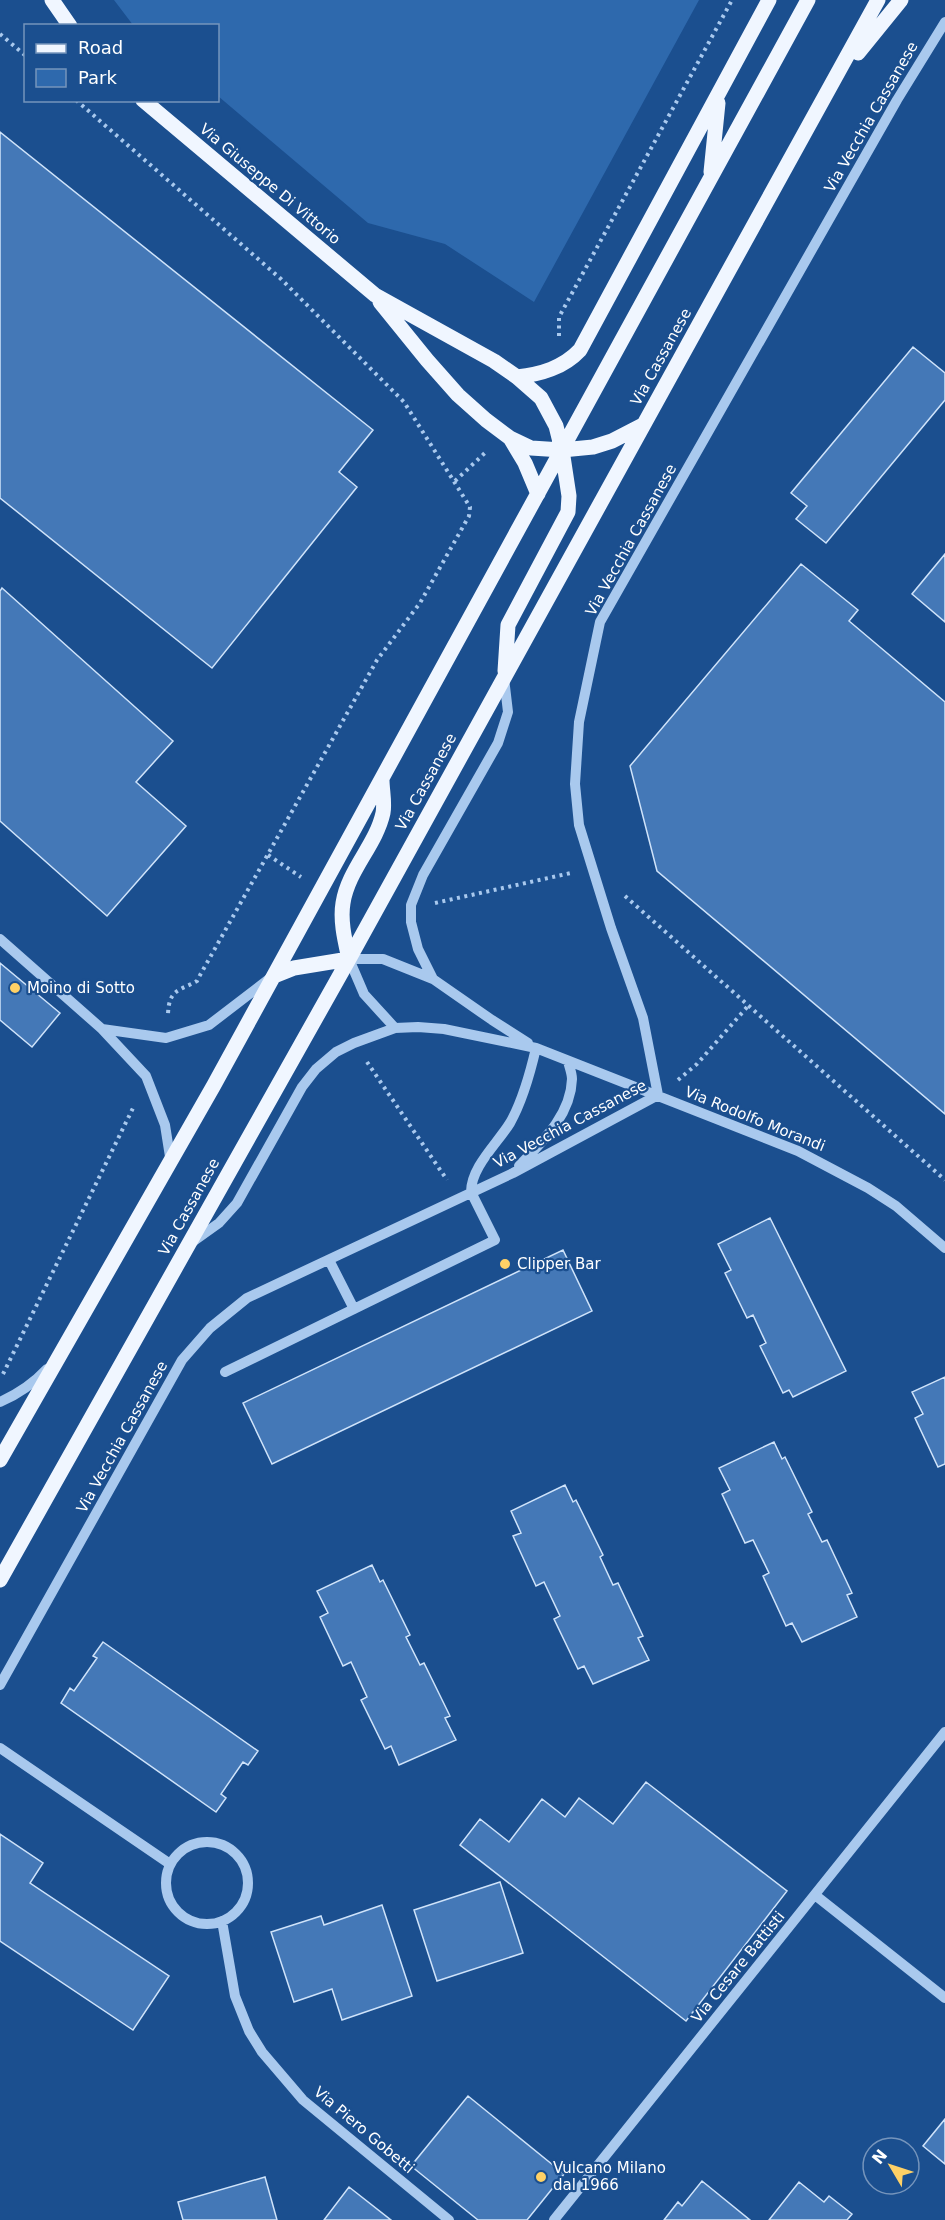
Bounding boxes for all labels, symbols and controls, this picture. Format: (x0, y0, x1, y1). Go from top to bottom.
legend (24, 24, 219, 102)
text: Road (78, 37, 123, 58)
street label: Via Vecchia Cassanese (821, 39, 921, 195)
text: Park (78, 67, 117, 88)
street label: Via Giuseppe Di Vittorio (196, 120, 344, 248)
street label: Via Cassanese (627, 305, 695, 409)
street label: Via Vecchia Cassanese (582, 461, 680, 619)
street label: Via Cassanese (392, 730, 460, 834)
place label: Moino di Sotto (27, 979, 135, 997)
marker: Moino di Sotto (8, 981, 22, 995)
street label: Via Vecchia Cassanese (490, 1076, 650, 1172)
street label: Via Rodolfo Morandi (682, 1083, 828, 1155)
street label: Via Cassanese (155, 1155, 223, 1259)
place label: Clipper Bar (517, 1255, 601, 1273)
marker: Clipper Bar (498, 1257, 512, 1271)
street label: Via Vecchia Cassanese (73, 1358, 171, 1516)
street label: Via Cesare Battisti (688, 1908, 788, 2026)
street label: Via Piero Gobetti (310, 2083, 418, 2177)
north arrow (861, 2136, 921, 2196)
text: N (868, 2146, 891, 2168)
place label: Vulcano Milano dal 1966 (553, 2159, 666, 2194)
marker: Vulcano Milano dal 1966 (534, 2170, 548, 2184)

